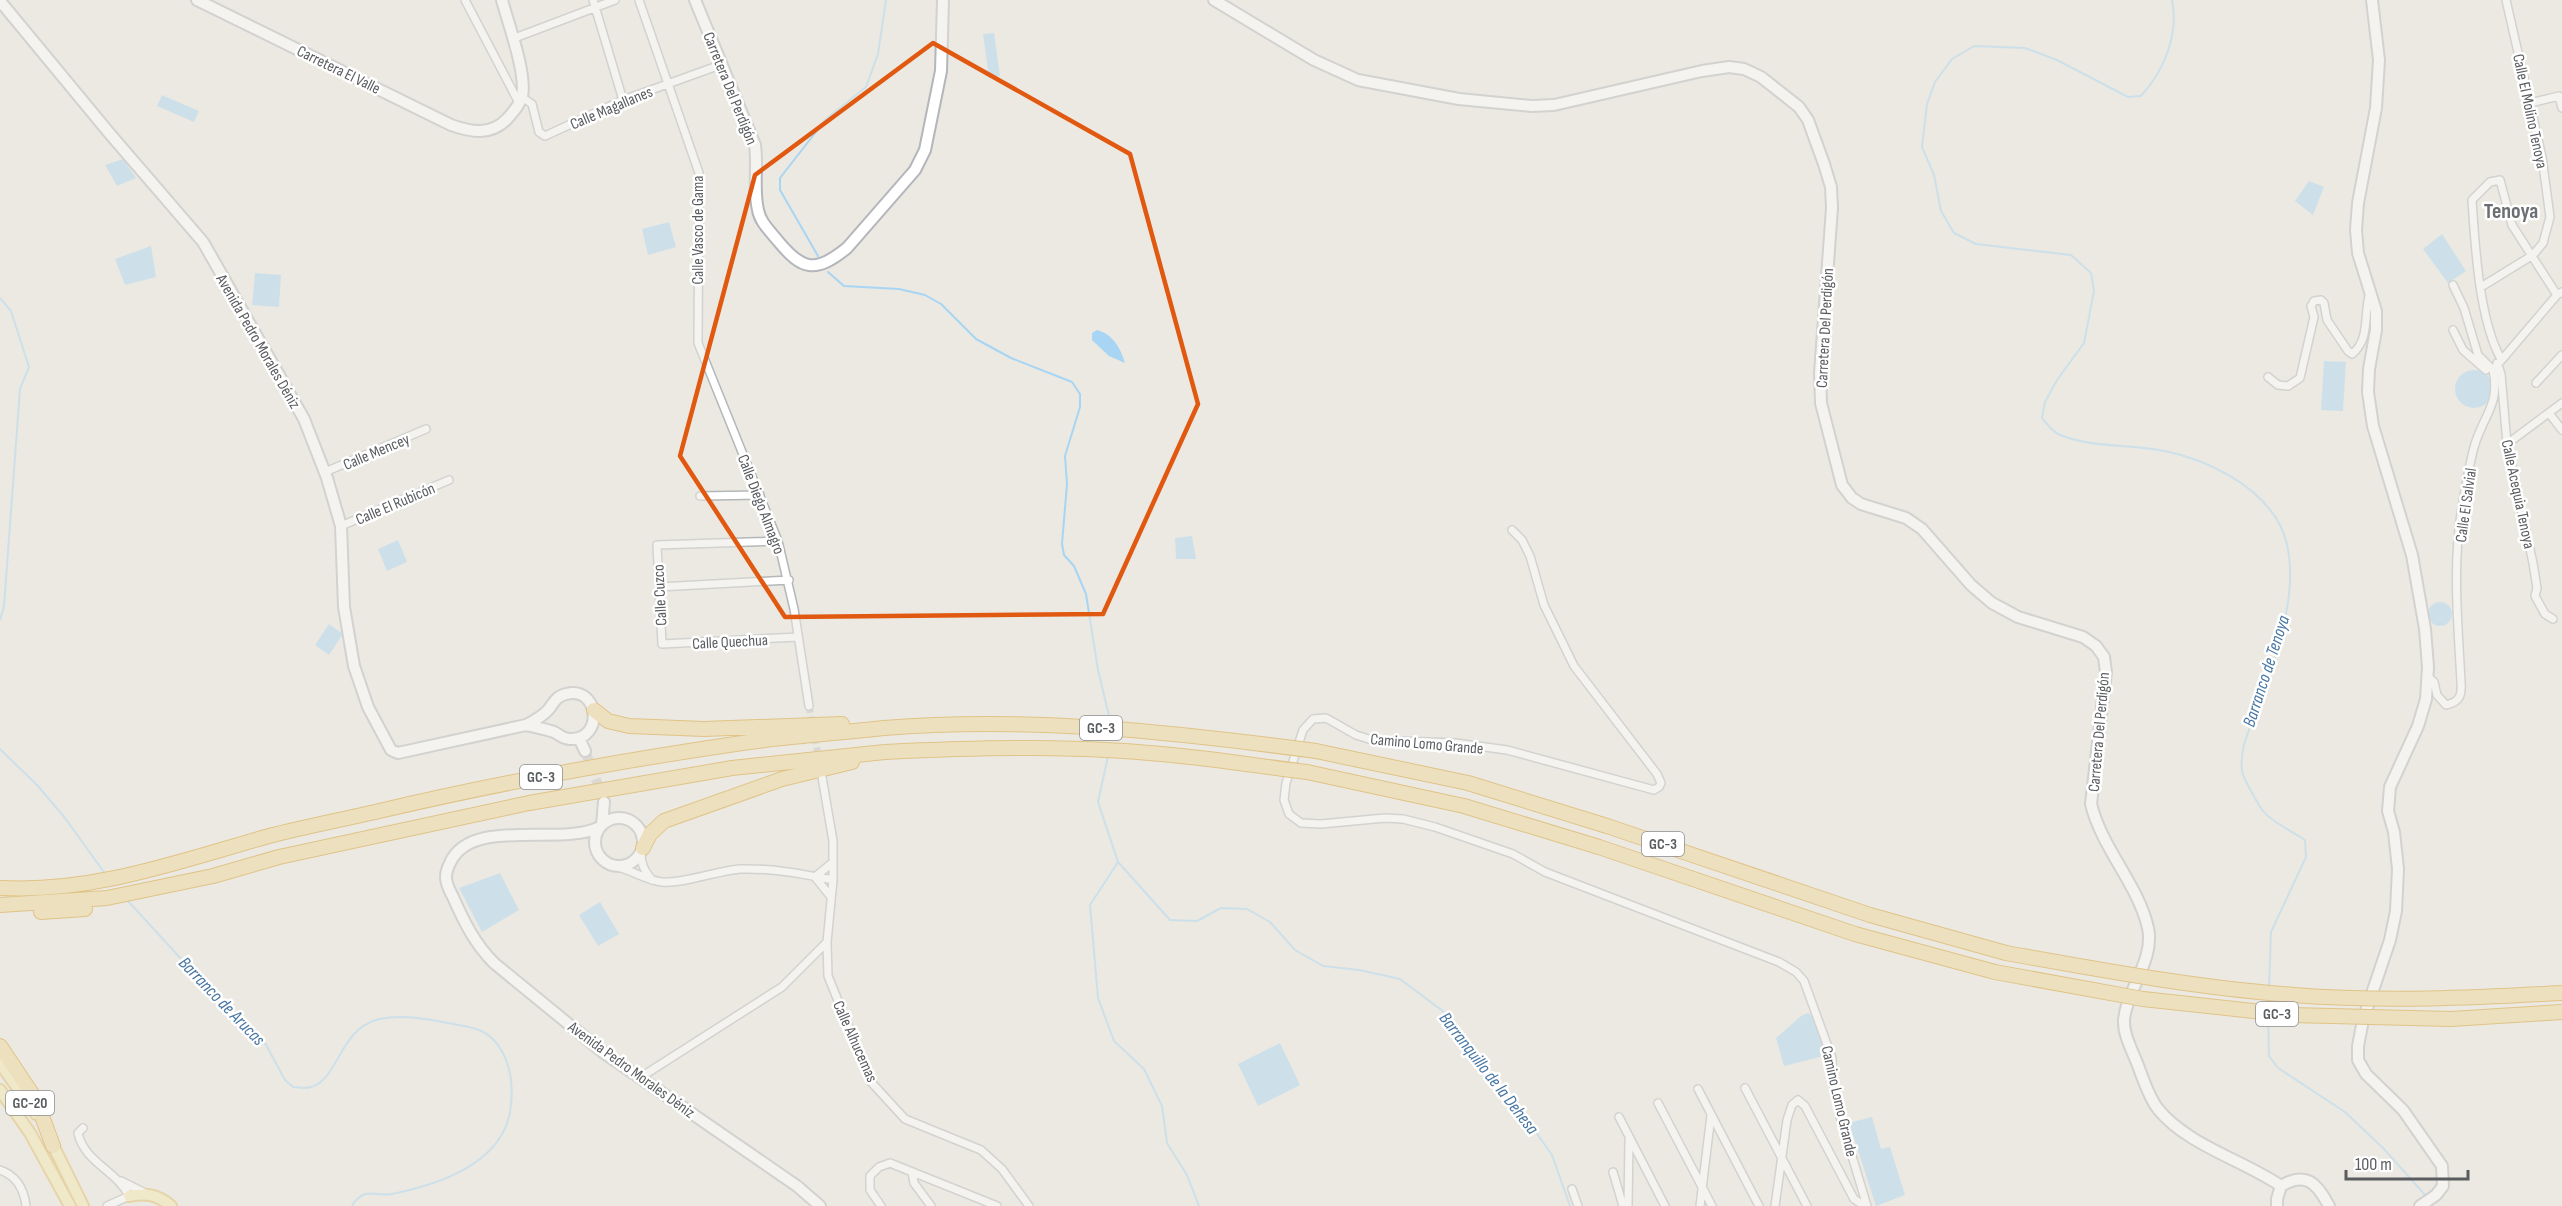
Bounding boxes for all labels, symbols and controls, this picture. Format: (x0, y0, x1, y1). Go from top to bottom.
street label: Carretera Del Perdigón (698, 29, 761, 148)
street label: Carretera El Valle (293, 42, 383, 99)
street label: Calle El Molino Tenoya (2508, 52, 2551, 170)
street label: Calle Magallanes (568, 82, 656, 134)
street label: Calle Vasco de Gama (689, 176, 708, 284)
district label: Tenoya (2484, 198, 2538, 225)
street label: Carretera Del Perdigón (1813, 268, 1838, 388)
street label: Avenida Pedro Morales Déniz (211, 270, 304, 413)
street label: Calle Mencey (341, 430, 413, 475)
street label: Calle Acequia Tenoya (2497, 438, 2538, 550)
street label: Calle Diego Almagro (733, 452, 788, 557)
street label: Calle El Salvial (2452, 467, 2481, 544)
street label: Calle El Rubicón (353, 479, 438, 530)
street label: Calle Cuzco (649, 564, 672, 626)
water label: Barranco de Tenoya (2239, 612, 2295, 729)
street label: Calle Quechua (692, 631, 768, 654)
street label: Carretera Del Perdigón (2085, 672, 2114, 793)
road number: GC-3 (1080, 716, 1122, 740)
street label: Camino Lomo Grande (1370, 730, 1484, 759)
road number: GC-3 (520, 765, 562, 789)
road number: GC-3 (1642, 832, 1684, 856)
water label: Barranco de Arucas (174, 953, 270, 1051)
street label: Calle Alhucemas (828, 998, 881, 1085)
road number: GC-3 (2256, 1002, 2298, 1026)
water label: Barranquillo de la Dehesa (1434, 1008, 1543, 1139)
street label: Avenida Pedro Morales Déniz (563, 1017, 698, 1123)
street label: Camino Lomo Grande (1817, 1044, 1861, 1159)
road number: GC-20 (6, 1091, 54, 1115)
scale bar (2346, 1143, 2468, 1181)
text: 100 m (2355, 1154, 2392, 1175)

